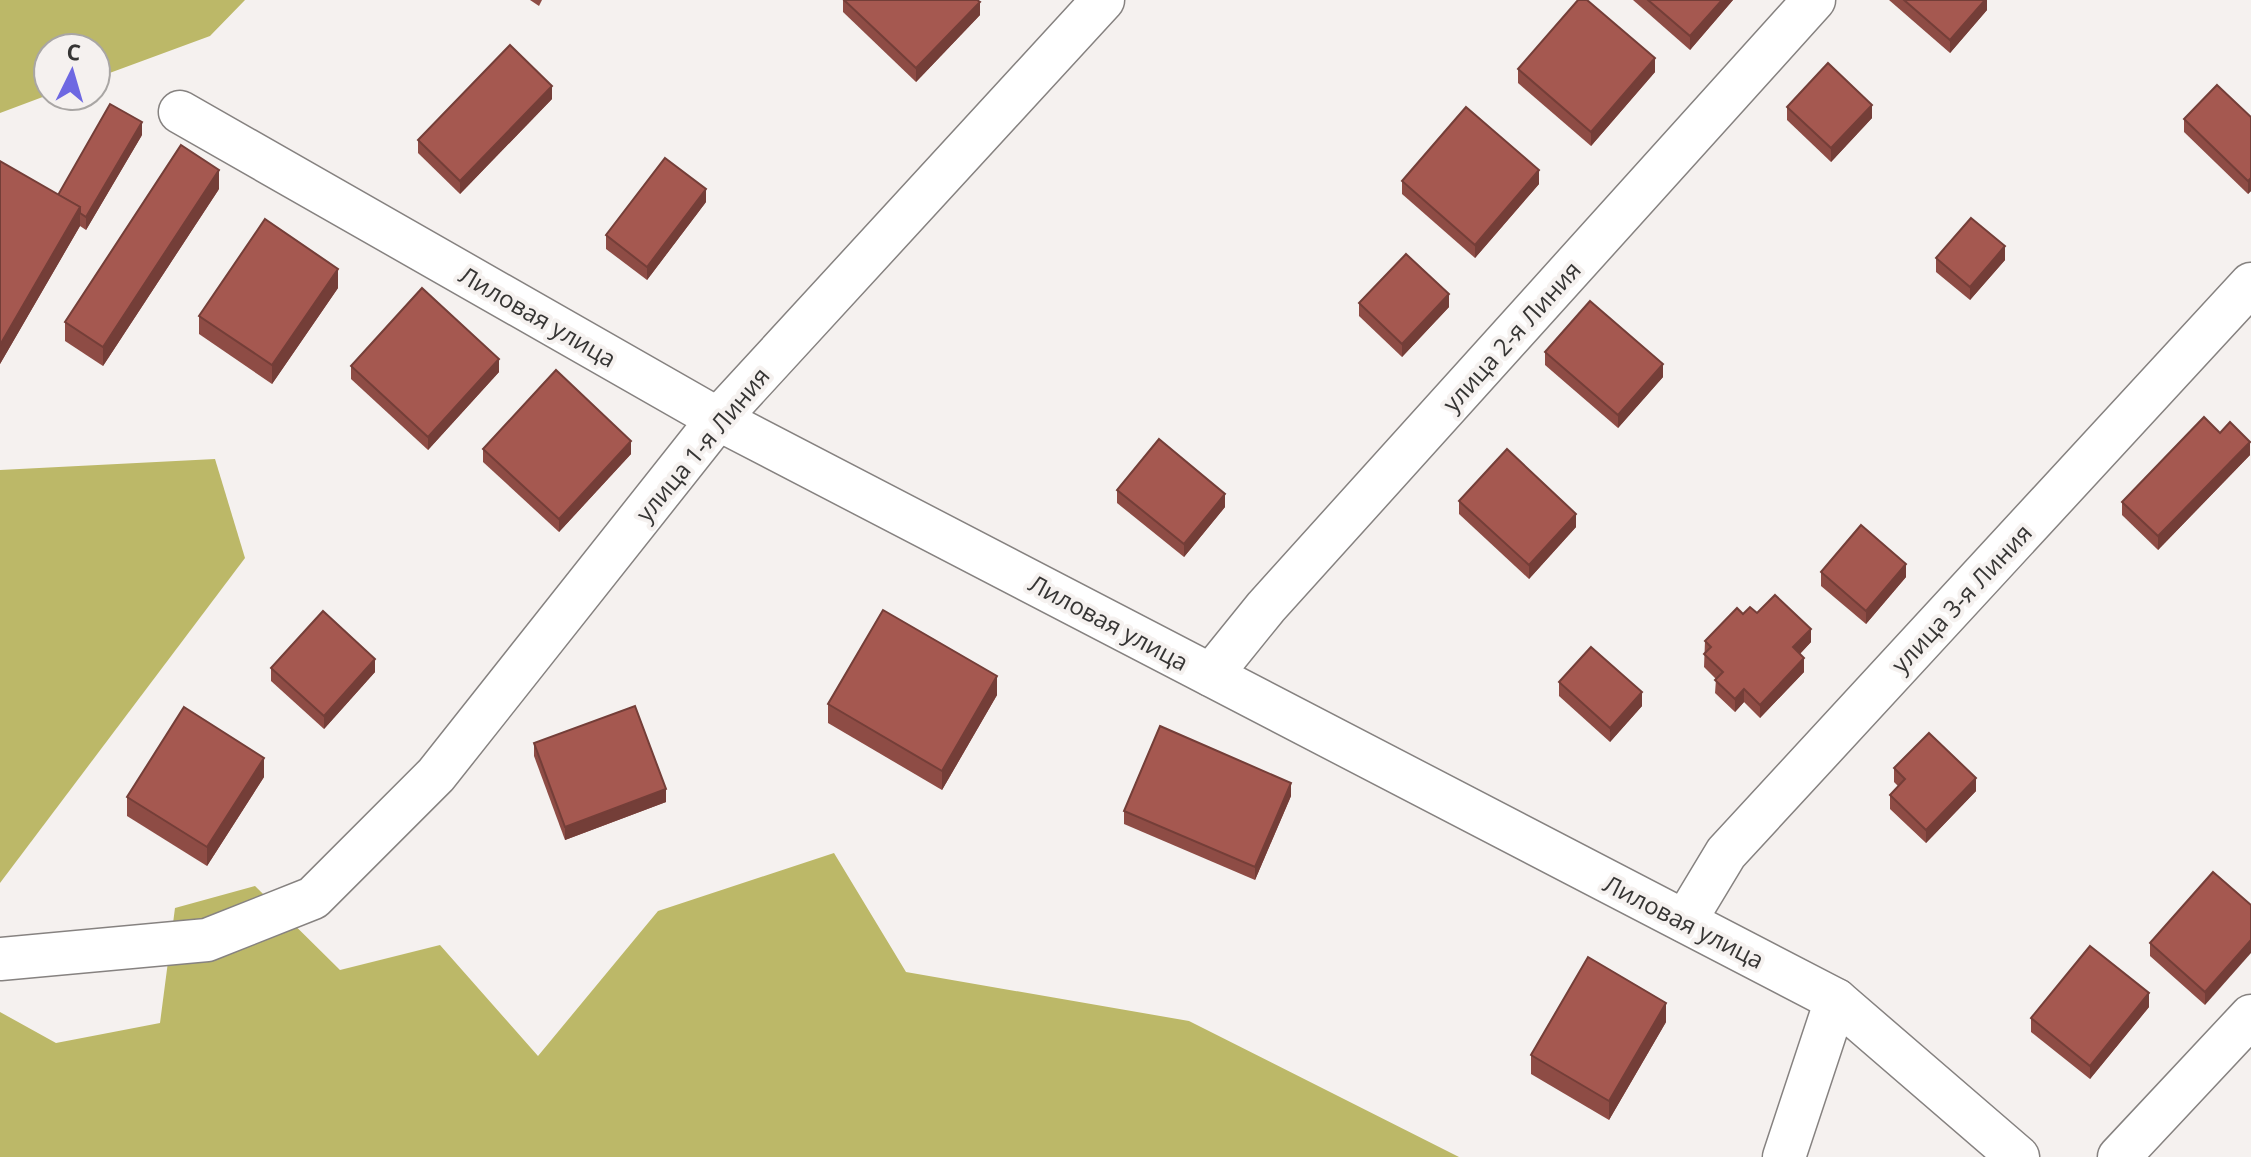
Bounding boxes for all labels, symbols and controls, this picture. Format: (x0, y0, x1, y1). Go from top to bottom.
north arrow (32, 32, 112, 112)
text: С (66, 36, 82, 67)
street label: улица 2-я Линия (1434, 253, 1588, 419)
street label: Лиловая улица (453, 258, 623, 374)
street label: улица 1-я Линия (628, 360, 776, 528)
street label: улица 3-я Линия (1883, 516, 2039, 680)
street label: Лиловая улица (1023, 566, 1195, 678)
street label: Лиловая улица (1598, 866, 1770, 976)

